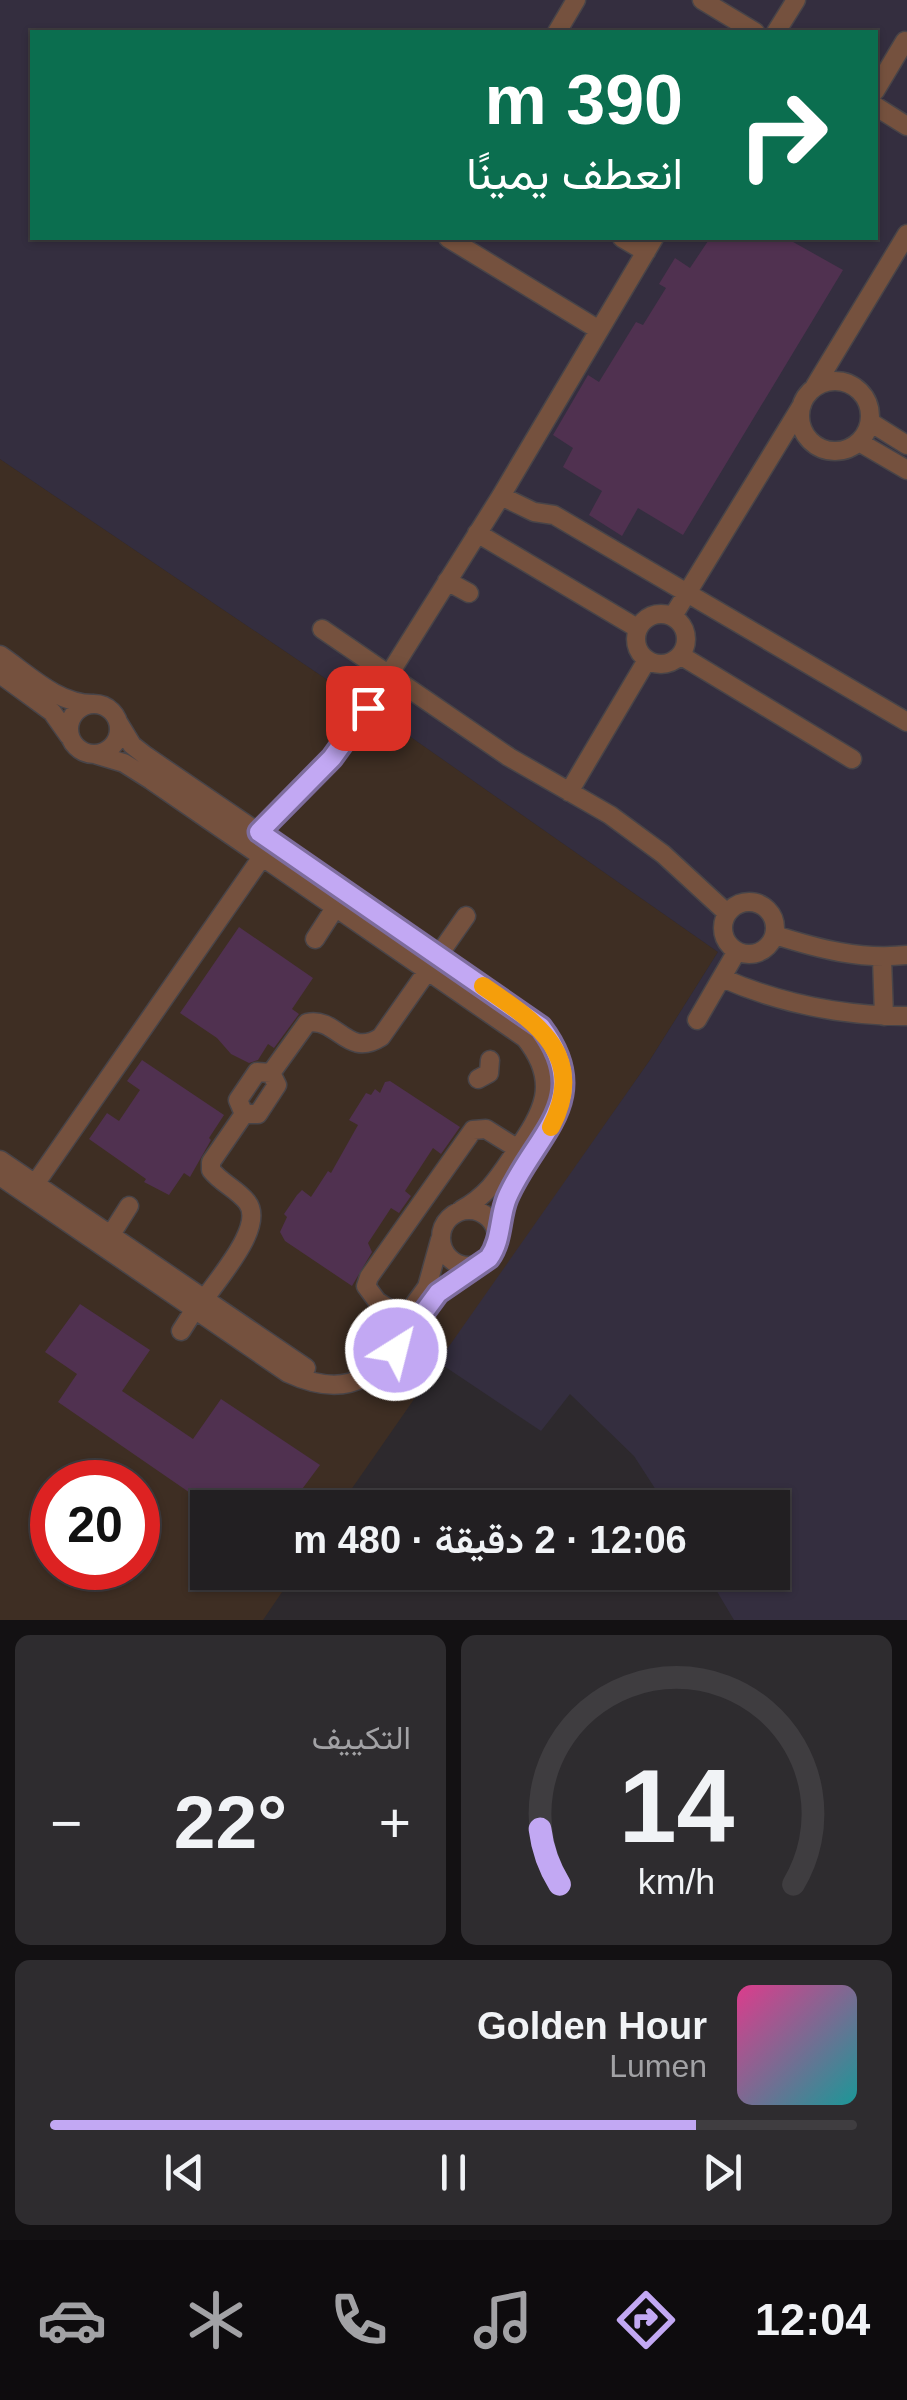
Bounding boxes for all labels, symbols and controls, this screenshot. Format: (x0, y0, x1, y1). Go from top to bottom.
text: 390 m (485, 61, 683, 139)
icon: right (718, 70, 848, 200)
text: انعطف يمينًا (466, 148, 683, 199)
pin (326, 666, 411, 751)
icon: arrive (341, 681, 396, 736)
position arrow (344, 1298, 448, 1402)
speed limit sign: 20 (30, 1460, 160, 1590)
text: 12:06 · 2 دقيقة · 480 m (293, 1519, 687, 1561)
text: التكييف (312, 1720, 411, 1756)
text: 14 (619, 1748, 734, 1864)
text: 22° (174, 1780, 287, 1864)
text: − (50, 1792, 82, 1854)
text: + (379, 1792, 411, 1854)
text: km/h (638, 1862, 715, 1902)
text: Golden Hour (477, 2005, 707, 2047)
text: Lumen (609, 2048, 707, 2084)
icon: previous (157, 2145, 212, 2200)
icon: pause (426, 2145, 481, 2200)
icon: next (695, 2145, 750, 2200)
icon: car (37, 2285, 107, 2355)
icon: climate (181, 2285, 251, 2355)
icon: phone (324, 2285, 394, 2355)
icon: music (468, 2285, 538, 2355)
icon: directions (611, 2285, 681, 2355)
text: 12:04 (755, 2294, 870, 2345)

